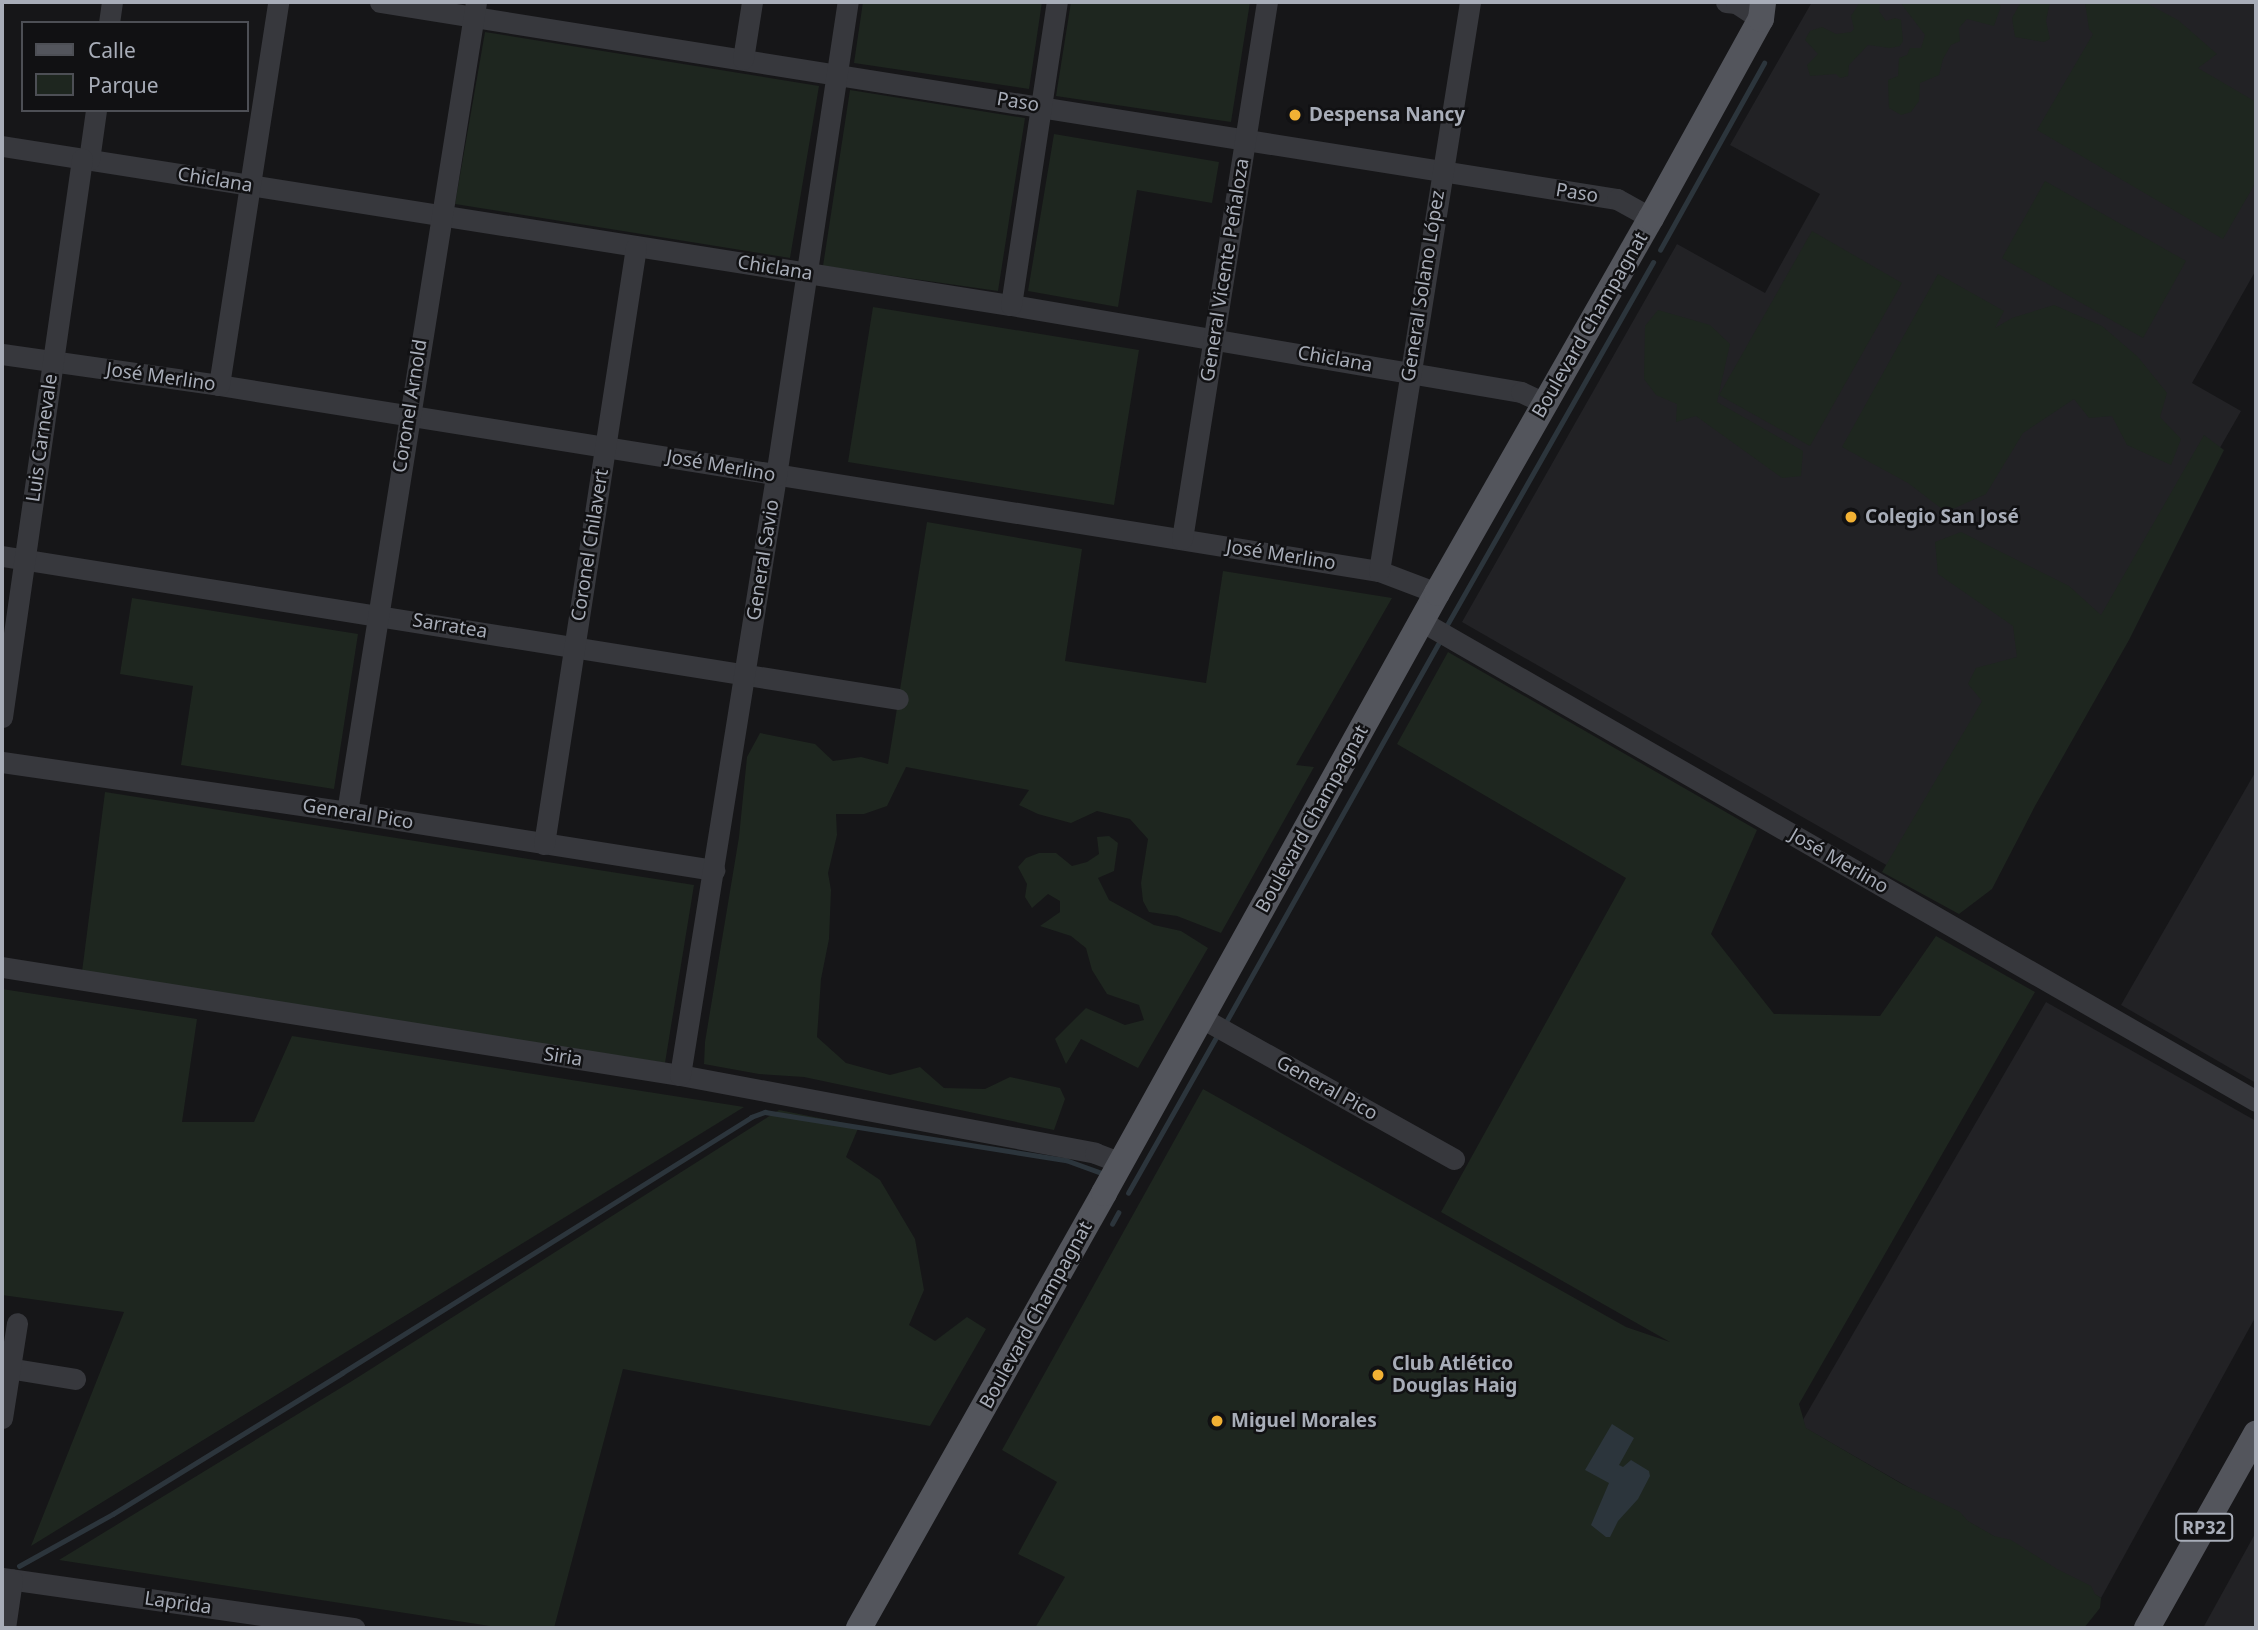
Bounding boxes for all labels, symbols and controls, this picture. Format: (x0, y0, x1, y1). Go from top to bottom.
legend (21, 21, 248, 112)
text: Calle (88, 36, 136, 64)
text: Parque (88, 71, 158, 99)
street label: Paso (995, 87, 1041, 117)
place label: Despensa Nancy (1309, 104, 1465, 126)
marker: Despensa Nancy (1287, 107, 1303, 123)
street label: General Vicente Peñaloza (1196, 157, 1254, 383)
street label: Chiclana (176, 163, 254, 197)
street label: Paso (1554, 178, 1600, 208)
street label: General Solano López (1397, 189, 1449, 383)
street label: Boulevard Champagnat (1527, 228, 1653, 422)
street label: Chiclana (736, 251, 814, 285)
street label: Coronel Arnold (388, 338, 432, 474)
street label: Chiclana (1296, 341, 1374, 377)
street label: José Merlino (105, 358, 217, 396)
street label: Luis Carnevale (22, 372, 62, 504)
street label: José Merlino (665, 445, 777, 487)
street label: Coronel Chilavert (567, 467, 613, 623)
street label: General Savio (742, 498, 784, 622)
place label: Colegio San José (1865, 506, 2019, 528)
marker: Colegio San José (1843, 509, 1859, 525)
street label: José Merlino (1225, 535, 1337, 575)
street label: Sarratea (411, 609, 489, 643)
street label: Boulevard Champagnat (1251, 721, 1373, 917)
street label: General Pico (301, 794, 415, 834)
street label: José Merlino (1786, 824, 1892, 898)
street label: Siria (542, 1043, 584, 1071)
street label: General Pico (1273, 1051, 1381, 1125)
street label: Boulevard Champagnat (975, 1217, 1097, 1413)
place label: Club Atlético Douglas Haig (1392, 1353, 1517, 1397)
marker: Club Atlético Douglas Haig (1370, 1367, 1386, 1383)
place label: Miguel Morales (1231, 1410, 1377, 1432)
marker: Miguel Morales (1209, 1413, 1225, 1429)
road number: RP32 (2174, 1512, 2234, 1542)
street label: Laprida (143, 1587, 213, 1619)

